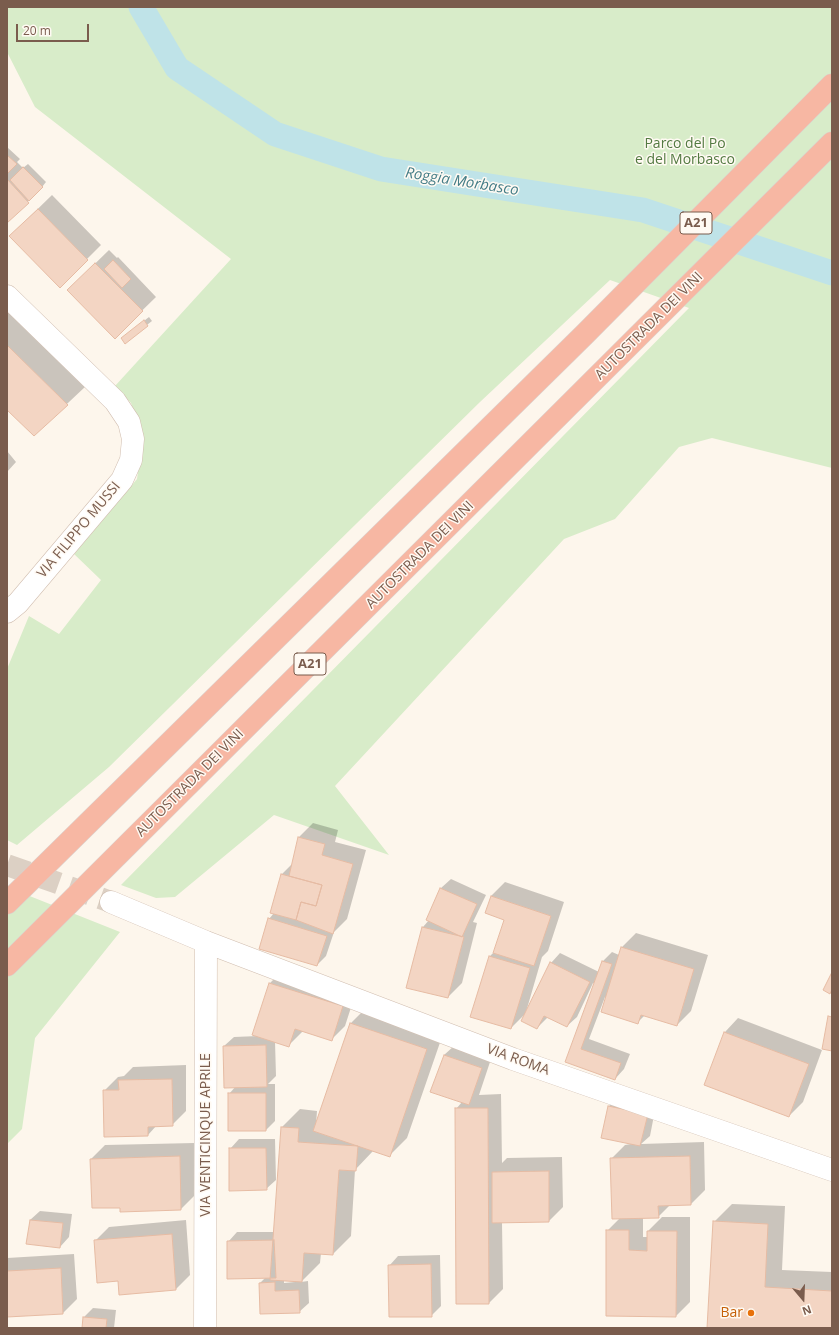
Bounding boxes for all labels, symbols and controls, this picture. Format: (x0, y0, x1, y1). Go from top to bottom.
scale bar (18, 16, 91, 42)
text: 20 m (23, 22, 51, 39)
park label: Parco del Po e del Morbasco (635, 136, 735, 168)
water label: Roggia Morbasco (404, 164, 520, 200)
road number: A21 (680, 212, 712, 234)
street label: AUTOSTRADA DEI VINI (592, 269, 706, 383)
street label: VIA FILIPPO MUSSI (34, 478, 124, 582)
street label: AUTOSTRADA DEI VINI (363, 498, 477, 612)
road number: A21 (294, 653, 326, 675)
street label: AUTOSTRADA DEI VINI (133, 726, 247, 840)
street label: VIA ROMA (484, 1041, 552, 1079)
street label: VIA VENTICINQUE APRILE (198, 1053, 214, 1217)
north arrow (783, 1279, 823, 1319)
text: N (800, 1302, 814, 1319)
place label: Bar (720, 1305, 743, 1321)
marker: Bar (746, 1308, 756, 1318)

